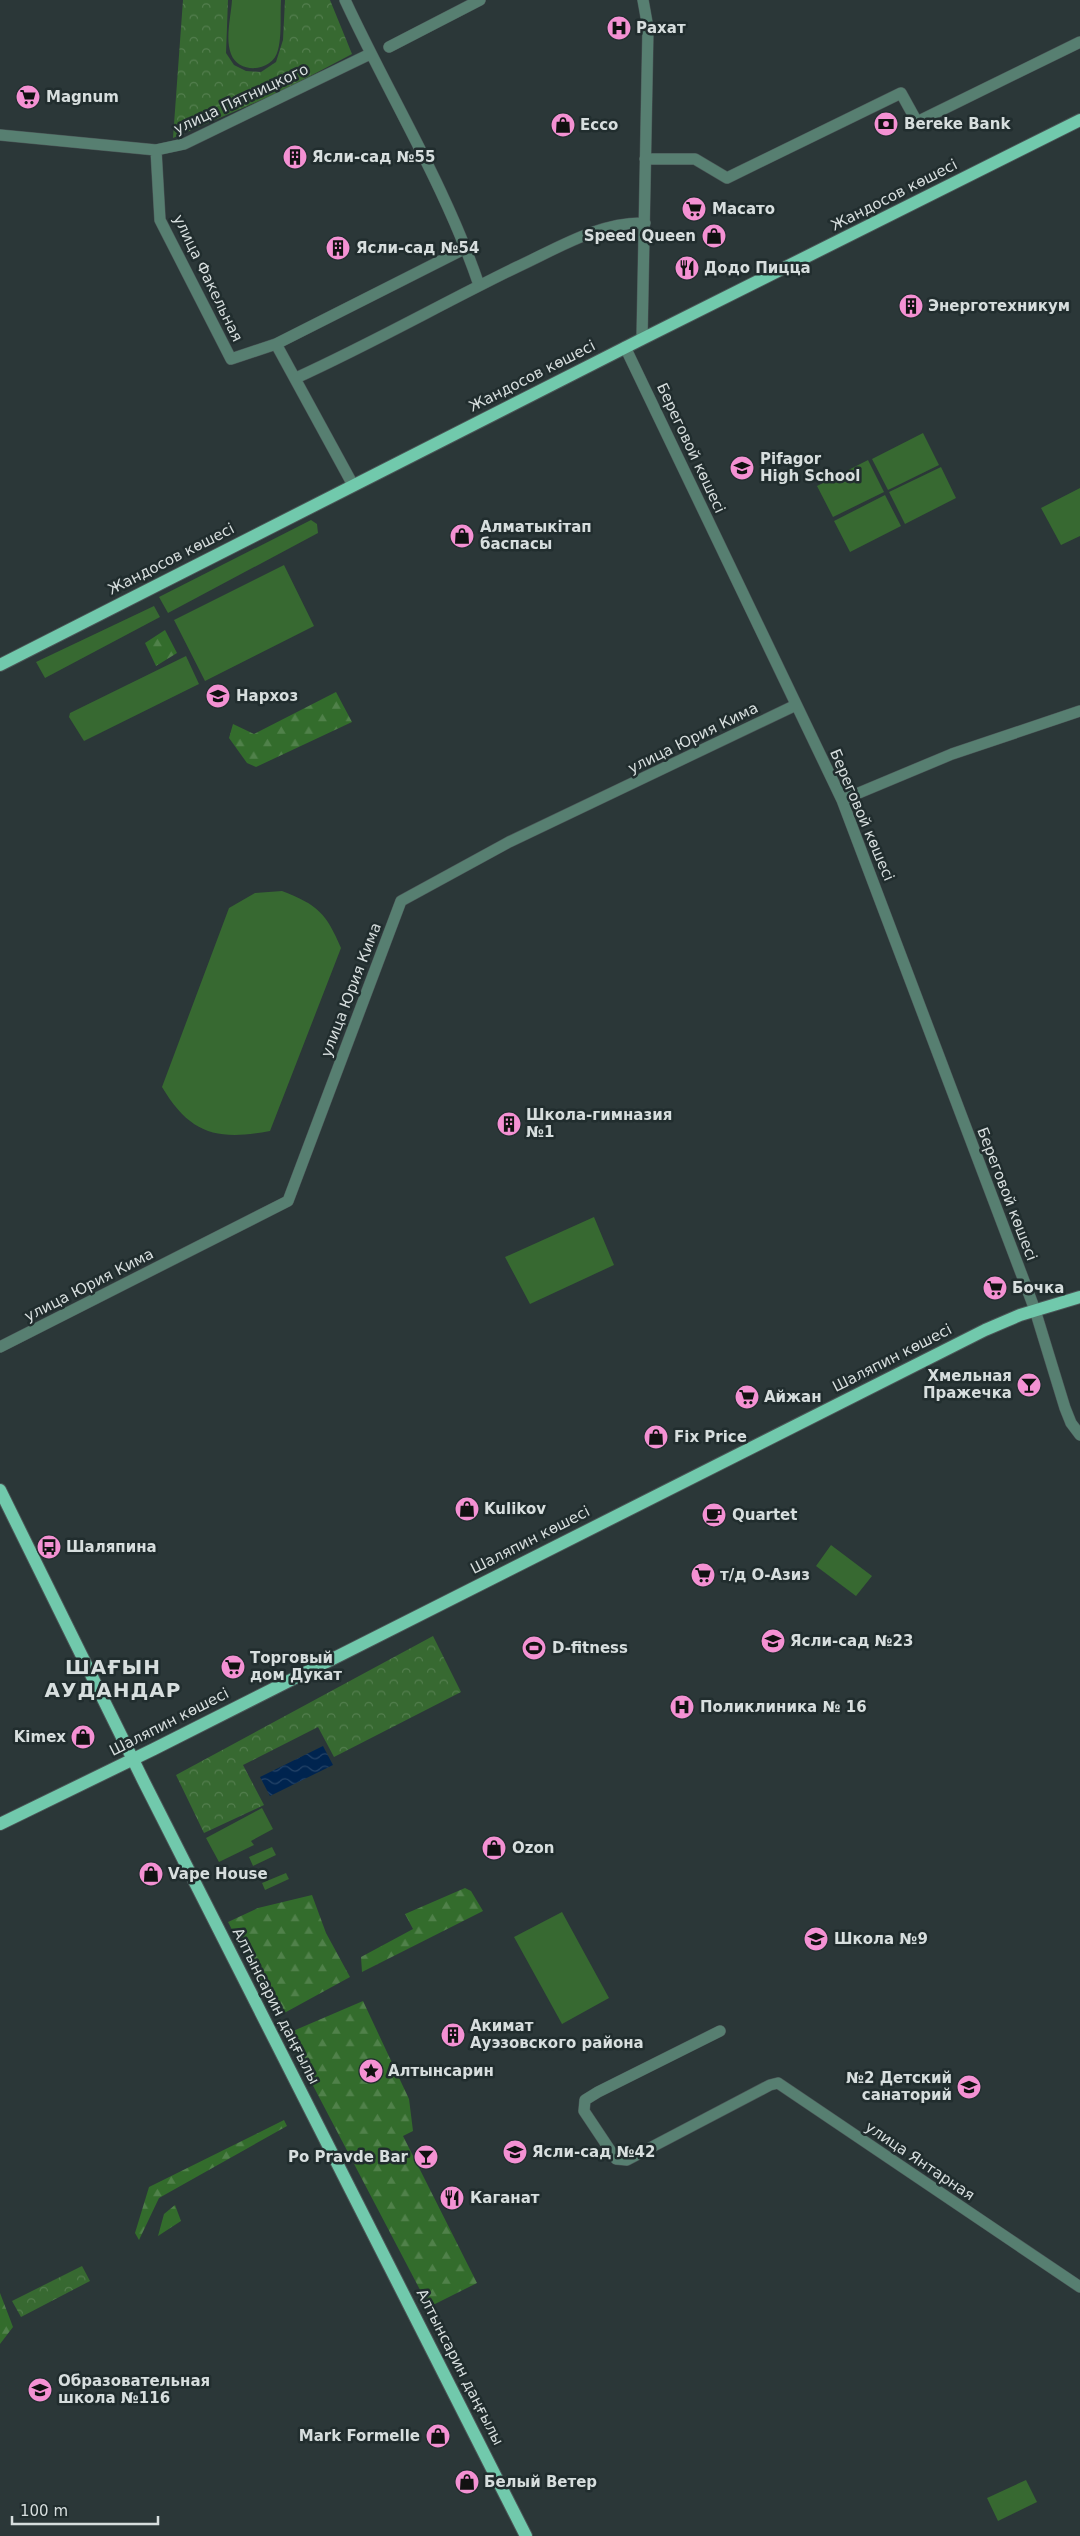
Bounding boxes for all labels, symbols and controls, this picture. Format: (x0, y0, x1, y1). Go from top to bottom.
hospital icon: Рахат (606, 15, 632, 41)
place label: Рахат (636, 19, 686, 37)
street label: улица Пятницкого (171, 60, 311, 138)
supermarket icon: Magnum (15, 84, 41, 110)
place label: Magnum (46, 88, 119, 106)
bank icon: Bereke Bank (873, 111, 899, 137)
shop icon: Ecco (550, 112, 576, 138)
place label: Bereke Bank (904, 115, 1011, 133)
place label: Ecco (580, 116, 618, 134)
building icon: Ясли-сад №55 (282, 144, 308, 170)
place label: Ясли-сад №55 (312, 148, 435, 166)
street label: Жандосов көшесі (828, 155, 960, 235)
supermarket icon: Масато (681, 196, 707, 222)
place label: Масато (712, 200, 775, 218)
street label: улица Факельная (169, 211, 247, 345)
shop icon: Speed Queen (701, 223, 727, 249)
place label: Speed Queen (584, 227, 696, 245)
building icon: Ясли-сад №54 (325, 235, 351, 261)
place label: Ясли-сад №54 (356, 239, 479, 257)
restaurant icon: Додо Пицца (674, 255, 700, 281)
place label: Додо Пицца (704, 259, 811, 277)
building icon: Энерготехникум (898, 293, 924, 319)
place label: Энерготехникум (928, 297, 1070, 315)
street label: Жандосов көшесі (466, 336, 598, 416)
street label: Береговой көшесі (653, 380, 729, 516)
place label: Pifagor High School (760, 450, 860, 485)
school or university icon: Pifagor High School (729, 455, 755, 481)
place label: Алматыкітап баспасы (480, 518, 592, 553)
street label: Жандосов көшесі (105, 519, 237, 599)
shop icon: Алматыкітап баспасы (449, 523, 475, 549)
school or university icon: Нархоз (205, 683, 231, 709)
place label: Нархоз (236, 687, 298, 705)
street label: улица Юрия Кима (625, 699, 761, 777)
street label: Береговой көшесі (826, 746, 898, 884)
street label: улица Юрия Кима (317, 920, 385, 1060)
place label: Школа-гимназия №1 (526, 1106, 672, 1141)
building icon: Школа-гимназия №1 (496, 1111, 522, 1137)
street label: Береговой көшесі (973, 1125, 1041, 1263)
street label: улица Юрия Кима (21, 1245, 157, 1325)
supermarket icon: Бочка (982, 1275, 1008, 1301)
place label: Бочка (1012, 1279, 1064, 1297)
street label: Шаляпин көшесі (829, 1320, 955, 1396)
place label: Хмельная Пражечка (923, 1367, 1012, 1402)
bar icon: Хмельная Пражечка (1016, 1372, 1042, 1398)
supermarket icon: Айжан (734, 1384, 760, 1410)
place label: Айжан (764, 1388, 822, 1406)
shop icon: Fix Price (643, 1424, 669, 1450)
place label: Fix Price (674, 1428, 747, 1446)
shop icon: Kulikov (454, 1496, 480, 1522)
place label: Kulikov (484, 1500, 546, 1518)
street label: Шаляпин көшесі (467, 1502, 593, 1578)
cafe icon: Quartet (701, 1502, 727, 1528)
place label: Quartet (732, 1506, 797, 1524)
bus stop icon: Шаляпина (36, 1534, 62, 1560)
place label: Шаляпина (66, 1538, 157, 1556)
supermarket icon: т/д О-Азиз (690, 1562, 716, 1588)
place label: т/д О-Азиз (720, 1566, 810, 1584)
school or university icon: Ясли-сад №23 (760, 1628, 786, 1654)
place label: Ясли-сад №23 (790, 1632, 913, 1650)
sports icon: D-fitness (521, 1635, 547, 1661)
place label: D-fitness (552, 1639, 628, 1657)
place label: Торговый дом Дукат (250, 1649, 342, 1684)
supermarket icon: Торговый дом Дукат (220, 1654, 246, 1680)
district label: ШАҒЫН АУДАНДАР (45, 1655, 181, 1702)
street label: Шаляпин көшесі (106, 1684, 232, 1760)
hospital icon: Поликлиника № 16 (669, 1694, 695, 1720)
place label: Поликлиника № 16 (700, 1698, 867, 1716)
shop icon: Kimex (70, 1724, 96, 1750)
place label: Kimex (14, 1728, 66, 1746)
shop icon: Ozon (481, 1835, 507, 1861)
place label: Ozon (512, 1839, 554, 1857)
shop icon: Vape House (138, 1861, 164, 1887)
place label: Vape House (168, 1865, 268, 1883)
street label: Алтынсарин даңғылы (229, 1925, 323, 2087)
school or university icon: Школа №9 (803, 1926, 829, 1952)
place label: Школа №9 (834, 1930, 928, 1948)
place label: Акимат Ауэзовского района (470, 2017, 644, 2052)
building icon: Акимат Ауэзовского района (440, 2022, 466, 2048)
place icon: Алтынсарин (358, 2058, 384, 2084)
place label: Алтынсарин (388, 2062, 494, 2080)
place label: №2 Детский санаторий (846, 2069, 952, 2104)
school or university icon: №2 Детский санаторий (956, 2074, 982, 2100)
street label: улица Янтарная (862, 2118, 978, 2204)
school or university icon: Ясли-сад №42 (502, 2139, 528, 2165)
place label: Ясли-сад №42 (532, 2143, 655, 2161)
bar icon: Po Pravde Bar (413, 2144, 439, 2170)
place label: Po Pravde Bar (288, 2148, 409, 2166)
restaurant icon: Каганат (439, 2185, 465, 2211)
place label: Каганат (470, 2189, 540, 2207)
street label: Алтынсарин даңғылы (413, 2286, 507, 2448)
place label: Образовательная школа №116 (58, 2372, 210, 2407)
school or university icon: Образовательная школа №116 (27, 2377, 53, 2403)
shop icon: Mark Formelle (425, 2423, 451, 2449)
place label: Mark Formelle (299, 2427, 420, 2445)
shop icon: Белый Ветер (454, 2469, 480, 2495)
place label: Белый Ветер (484, 2473, 597, 2491)
scale bar (12, 2494, 159, 2526)
text: 100 m (20, 2502, 68, 2520)

